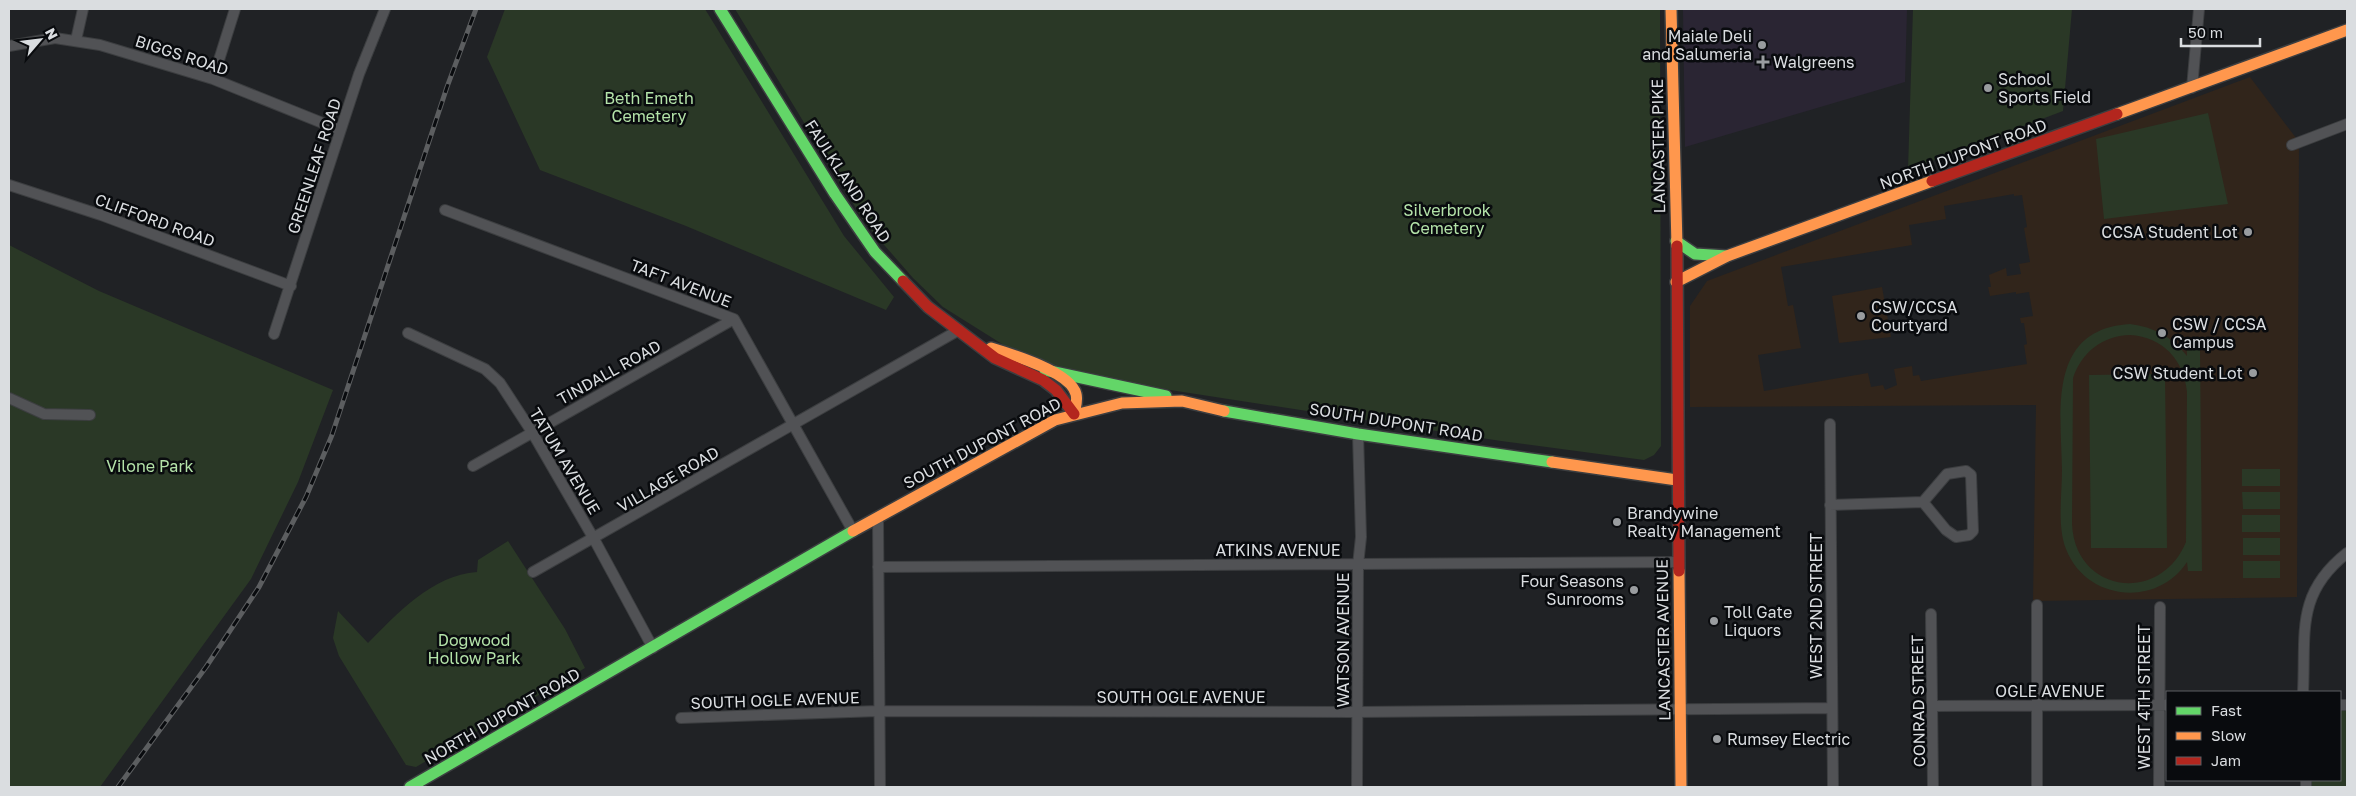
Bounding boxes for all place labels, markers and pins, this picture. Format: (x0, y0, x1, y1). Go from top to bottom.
place label: Maiale Deli and Salumeria (1642, 26, 1752, 64)
marker: Maiale Deli and Salumeria (1756, 39, 1768, 51)
place label: Walgreens (1773, 52, 1855, 72)
marker: Walgreens (1757, 56, 1769, 68)
place label: School Sports Field (1998, 69, 2091, 107)
marker: School Sports Field (1982, 82, 1994, 94)
place label: CCSA Student Lot (2101, 222, 2238, 242)
marker: CCSA Student Lot (2242, 226, 2254, 238)
place label: CSW/CCSA Courtyard (1871, 297, 1958, 335)
marker: CSW/CCSA Courtyard (1855, 310, 1867, 322)
place label: CSW / CCSA Campus (2172, 314, 2267, 352)
marker: CSW / CCSA Campus (2156, 327, 2168, 339)
place label: CSW Student Lot (2113, 363, 2243, 383)
marker: CSW Student Lot (2247, 367, 2259, 379)
place label: Brandywine Realty Management (1627, 503, 1781, 541)
marker: Brandywine Realty Management (1611, 516, 1623, 528)
place label: Four Seasons Sunrooms (1520, 571, 1624, 609)
marker: Four Seasons Sunrooms (1628, 584, 1640, 596)
place label: Toll Gate Liquors (1724, 602, 1792, 640)
marker: Toll Gate Liquors (1708, 615, 1720, 627)
place label: Rumsey Electric (1727, 729, 1850, 749)
marker: Rumsey Electric (1711, 733, 1723, 745)

